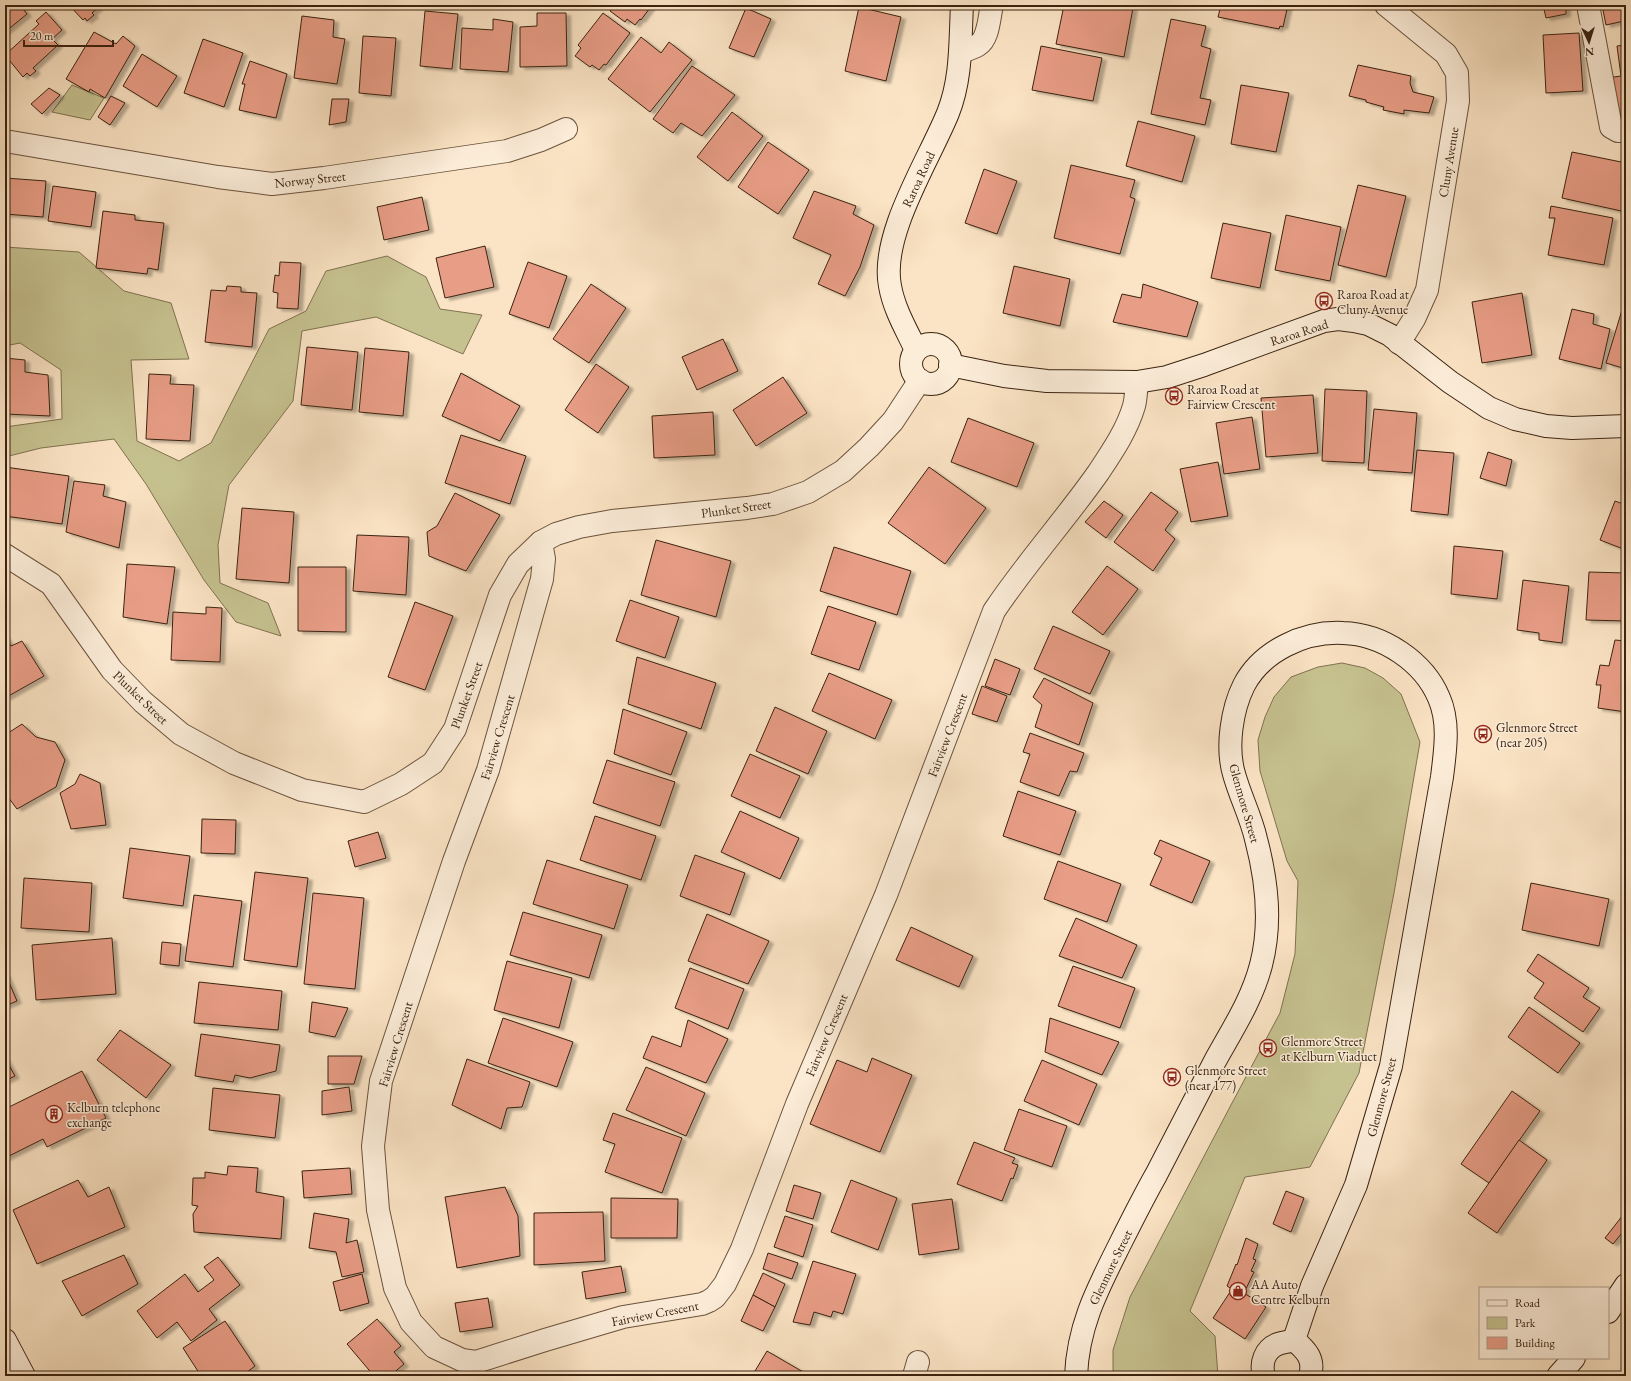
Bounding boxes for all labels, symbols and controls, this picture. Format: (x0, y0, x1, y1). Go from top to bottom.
scale bar (24, 22, 113, 48)
north arrow (1569, 22, 1609, 62)
text: 20 m (30, 28, 54, 44)
text: N (1585, 45, 1595, 59)
street label: Cluny Avenue (1435, 126, 1462, 199)
street label: Raroa Road (898, 148, 939, 210)
street label: Norway Street (274, 167, 347, 192)
place label: Raroa Road at Cluny Avenue (1337, 286, 1409, 318)
bus stop icon: Raroa Road at Cluny Avenue (1314, 291, 1334, 311)
street label: Raroa Road (1268, 315, 1331, 350)
place label: Raroa Road at Fairview Crescent (1187, 381, 1275, 413)
bus stop icon: Raroa Road at Fairview Crescent (1164, 386, 1184, 406)
street label: Plunket Street (700, 495, 772, 522)
street label: Plunket Street (446, 659, 487, 731)
street label: Plunket Street (109, 667, 172, 728)
street label: Fairview Crescent (924, 691, 971, 779)
street label: Fairview Crescent (476, 692, 519, 782)
place label: Glenmore Street (near 205) (1496, 719, 1578, 751)
bus stop icon: Glenmore Street (near 205) (1473, 724, 1493, 744)
street label: Glenmore Street (1225, 762, 1264, 845)
street label: Fairview Crescent (801, 991, 852, 1079)
street label: Fairview Crescent (374, 999, 417, 1089)
place label: Glenmore Street at Kelburn Viaduct (1281, 1033, 1377, 1065)
bus stop icon: Glenmore Street at Kelburn Viaduct (1258, 1038, 1278, 1058)
street label: Glenmore Street (1363, 1055, 1400, 1139)
place label: Glenmore Street (near 177) (1185, 1062, 1267, 1094)
bus stop icon: Glenmore Street (near 177) (1162, 1067, 1182, 1087)
place label: Kelburn telephone exchange (67, 1099, 160, 1131)
building icon: Kelburn telephone exchange (44, 1104, 64, 1124)
street label: Glenmore Street (1085, 1227, 1136, 1308)
place label: AA Auto Centre Kelburn (1250, 1276, 1330, 1308)
shop icon: AA Auto Centre Kelburn (1228, 1281, 1248, 1301)
legend (1479, 1287, 1609, 1359)
text: Road (1515, 1295, 1541, 1311)
street label: Fairview Crescent (610, 1297, 700, 1330)
text: Park (1515, 1315, 1536, 1331)
text: Building (1515, 1335, 1556, 1351)

